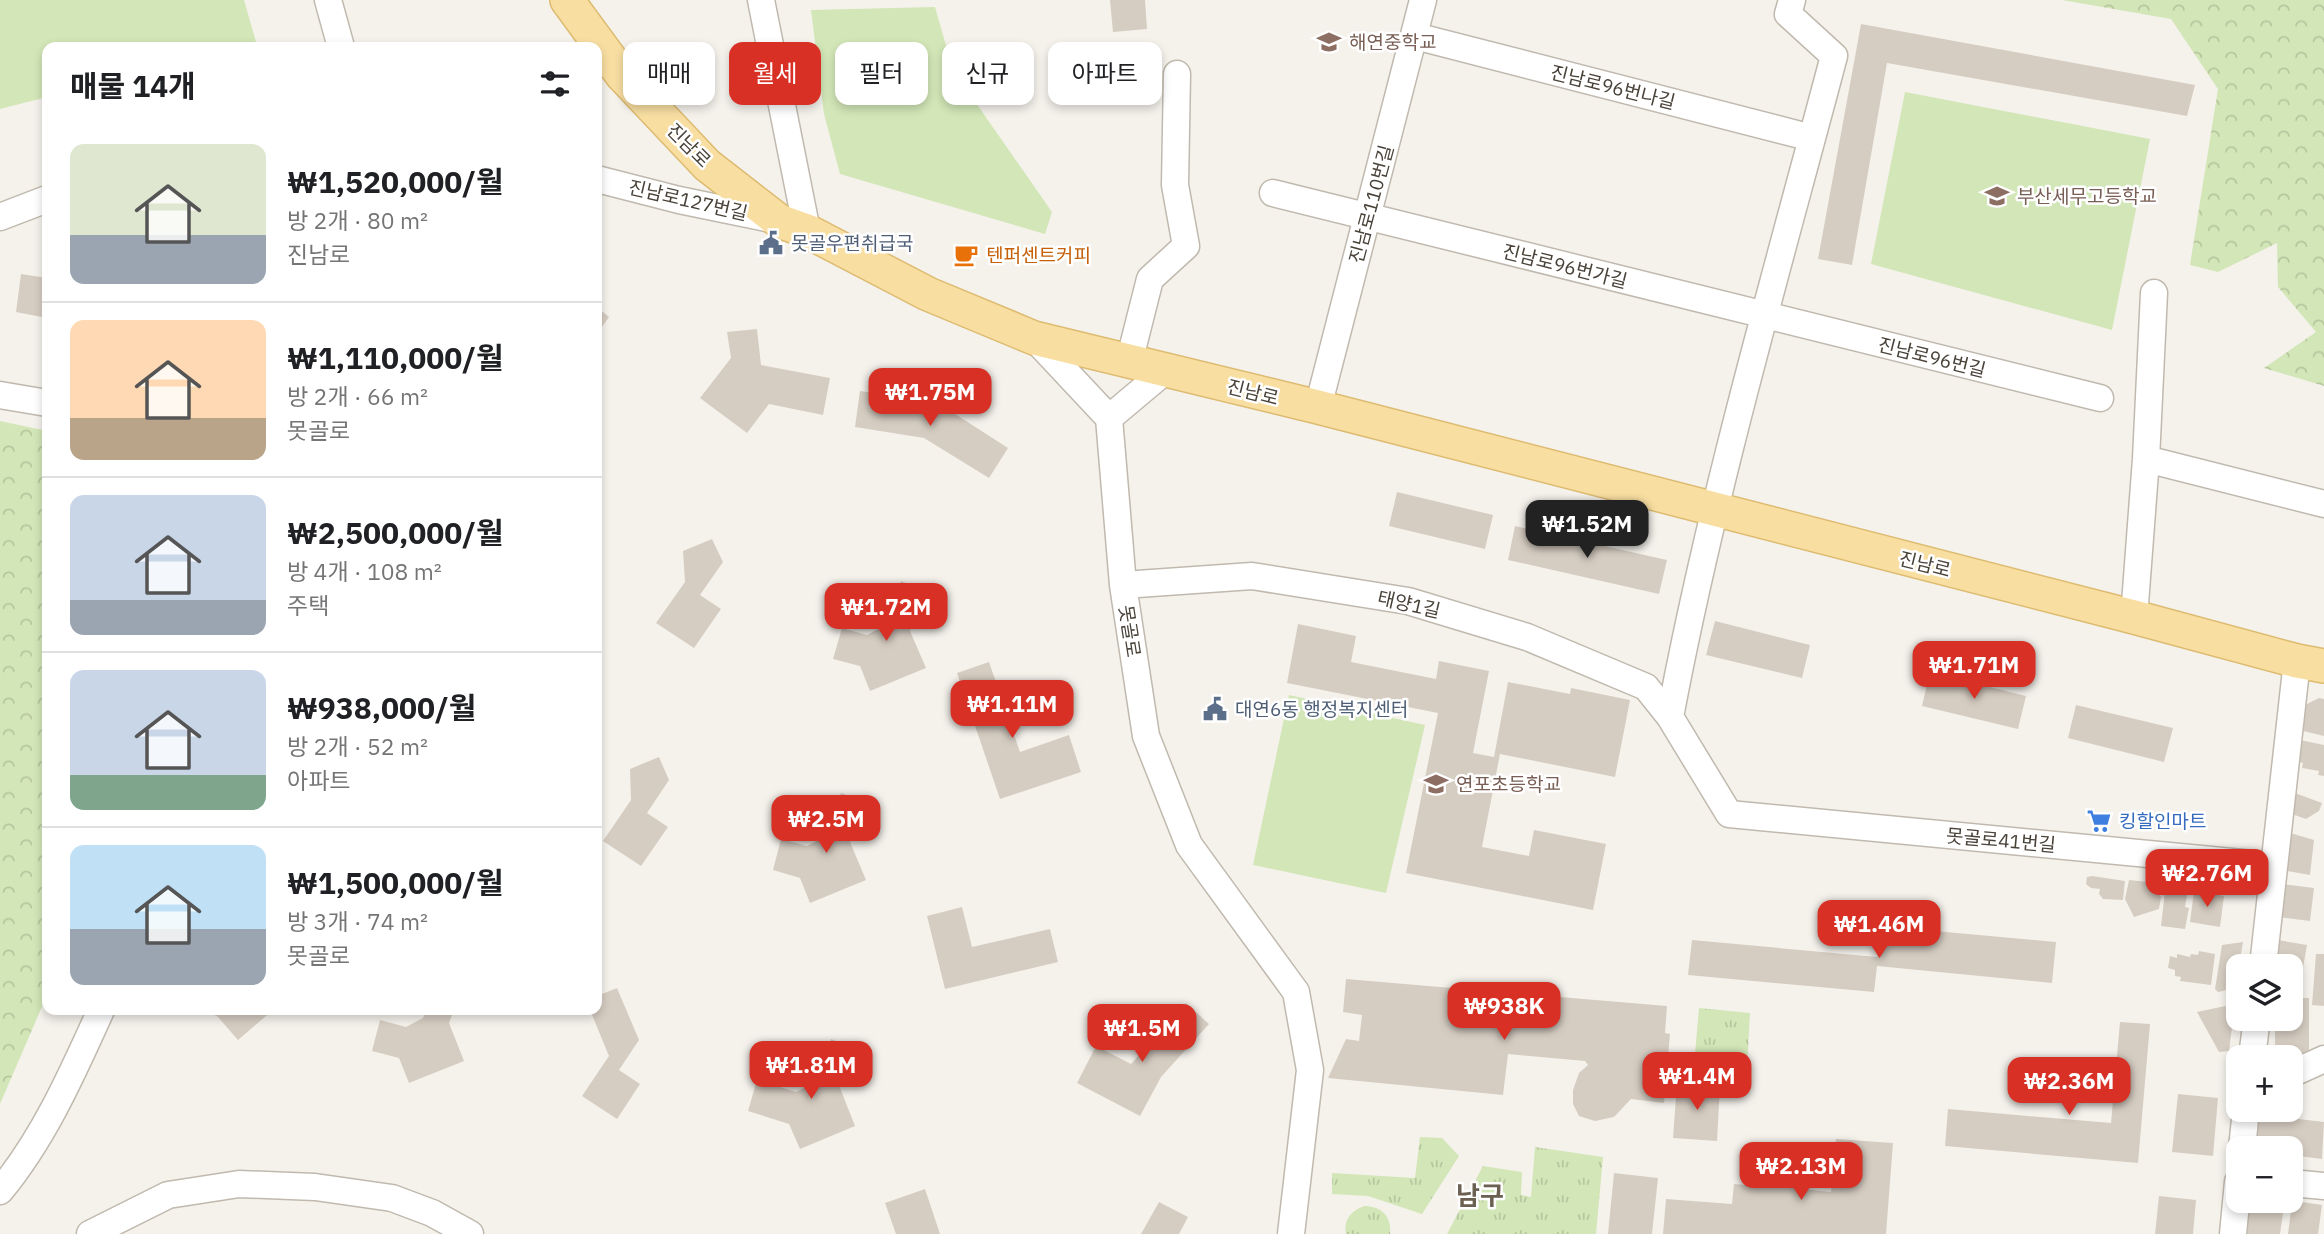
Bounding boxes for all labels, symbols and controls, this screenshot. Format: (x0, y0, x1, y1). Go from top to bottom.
school or university icon: 해연중학교 (1315, 28, 1343, 56)
place label: 해연중학교 (1349, 30, 1436, 54)
chip: 매매 (623, 42, 715, 105)
chip: 월세 (729, 42, 821, 105)
chip: 필터 (835, 42, 928, 105)
chip: 신규 (942, 42, 1034, 105)
chip: 아파트 (1048, 42, 1162, 105)
street label: 진남로96번나길 (1548, 60, 1678, 114)
icon: filters (536, 65, 574, 103)
text: 매물 14개 (70, 66, 196, 105)
street label: 진남로 (662, 118, 716, 172)
street label: 진남로110번길 (1344, 142, 1398, 266)
text: ₩1,520,000/월 (287, 162, 504, 201)
icon: home (126, 172, 210, 256)
street label: 진남로127번길 (626, 175, 750, 225)
school or university icon: 부산세무고등학교 (1983, 182, 2011, 210)
place label: 부산세무고등학교 (2017, 184, 2157, 208)
text: 방 2개 · 80 m² (287, 205, 428, 235)
public building icon: 못골우편취급국 (757, 229, 785, 257)
place label: 못골우편취급국 (791, 231, 913, 255)
text: 진남로 (287, 239, 350, 269)
street label: 진남로96번가길 (1500, 239, 1630, 293)
cafe icon: 텐퍼센트커피 (952, 241, 980, 269)
place label: 텐퍼센트커피 (986, 243, 1091, 267)
street label: 진남로96번길 (1876, 332, 1988, 382)
text: ₩1,110,000/월 (287, 338, 504, 377)
icon: home (126, 348, 210, 432)
pin: ₩1.75M (873, 368, 987, 428)
street label: 진남로 (1225, 374, 1281, 410)
text: ₩1.75M (885, 376, 975, 406)
text: 방 2개 · 66 m² (287, 381, 428, 411)
text: 못골로 (287, 415, 350, 445)
pin: ₩1.52M (1530, 500, 1644, 560)
text: ₩1.52M (1542, 508, 1632, 538)
text: ₩2,500,000/월 (287, 513, 504, 552)
icon: home (126, 523, 210, 607)
street label: 진남로 (1897, 546, 1953, 582)
text: 방 4개 · 108 m² (287, 556, 442, 586)
pin: ₩1.72M (829, 584, 943, 643)
street label: 태양1길 (1375, 585, 1443, 623)
text: 주택 (287, 590, 329, 620)
text: ₩1.72M (841, 591, 931, 621)
street label: 못골로 (1114, 603, 1146, 659)
pin: ₩1.71M (1917, 642, 2031, 701)
text: ₩1.71M (1929, 649, 2019, 679)
pin: ₩1.11M (955, 680, 1069, 740)
text: ₩938,000/월 (287, 688, 476, 727)
text: ₩1.11M (967, 688, 1057, 718)
public building icon: 대연6동 행정복지센터 (1201, 695, 1229, 723)
place label: 대연6동 행정복지센터 (1235, 697, 1408, 721)
icon: home (126, 698, 210, 782)
text: 방 2개 · 52 m² (287, 731, 428, 761)
text: 아파트 (287, 765, 350, 795)
school or university icon: 연포초등학교 (1422, 770, 1450, 798)
place label: 연포초등학교 (1456, 772, 1561, 796)
pin: ₩2.5M (777, 796, 875, 855)
text: ₩2.5M (787, 803, 865, 833)
supermarket icon: 킹할인마트 (2085, 807, 2113, 835)
place label: 킹할인마트 (2119, 809, 2206, 833)
street label: 못골로41번길 (1945, 823, 2057, 857)
pin: ₩2.76M (2150, 850, 2264, 909)
text: ₩2.76M (2162, 857, 2252, 887)
text: ₩1,500,000/월 (287, 863, 504, 902)
icon: home (126, 873, 210, 957)
pin: ₩1.46M (1822, 900, 1936, 960)
text: 방 3개 · 74 m² (287, 906, 428, 936)
text: ₩1.46M (1834, 908, 1924, 938)
text: 못골로 (287, 940, 350, 970)
map controls (2226, 954, 2303, 1213)
button: layers (2226, 954, 2303, 1031)
pin: ₩938K (1455, 982, 1553, 1042)
text: ₩938K (1464, 990, 1544, 1020)
pin: ₩1.5M (1093, 1004, 1191, 1064)
text: ₩1.5M (1103, 1012, 1181, 1042)
pin: ₩1.81M (754, 1042, 868, 1101)
button: + (2226, 1045, 2303, 1122)
text: ₩1.81M (766, 1049, 856, 1079)
pin: ₩1.4M (1648, 1052, 1746, 1112)
pin: ₩2.36M (2012, 1058, 2126, 1117)
text: ₩1.4M (1658, 1060, 1736, 1090)
text: ₩2.36M (2024, 1065, 2114, 1095)
button: − (2226, 1136, 2303, 1213)
pin: ₩2.13M (1744, 1142, 1858, 1202)
text: ₩2.13M (1756, 1150, 1846, 1180)
district label: 남구 (1456, 1178, 1504, 1212)

